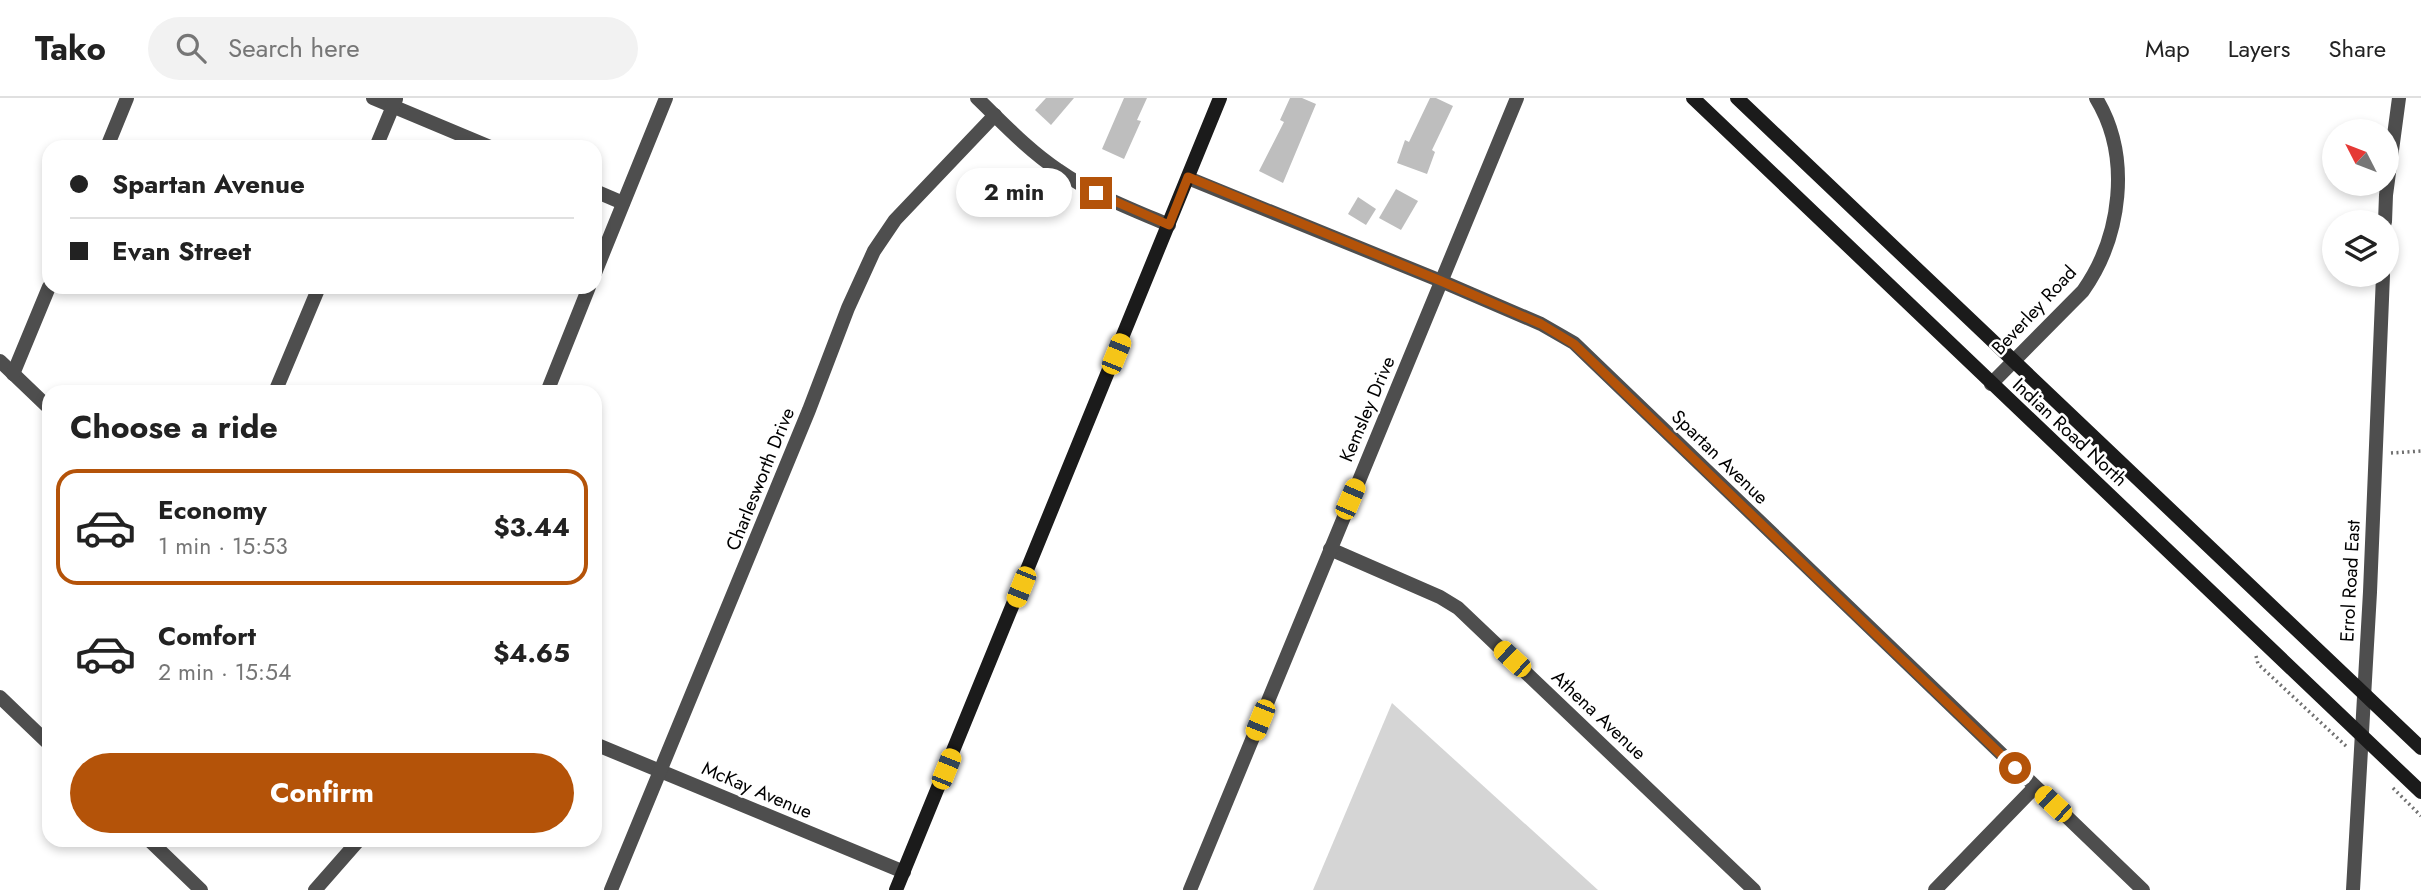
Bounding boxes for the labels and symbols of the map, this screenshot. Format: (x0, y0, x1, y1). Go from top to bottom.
north arrow (2322, 119, 2399, 196)
callout: 2 min (956, 168, 1072, 217)
route end (1080, 177, 1112, 209)
street label: Beverley Road (1985, 259, 2083, 361)
car (1099, 331, 1134, 377)
street label: Kemsley Drive (1333, 352, 1402, 466)
street label: Indian Road North (2007, 372, 2133, 492)
street label: Charlesworth Drive (719, 403, 801, 555)
street label: Spartan Avenue (1665, 404, 1775, 510)
car (1333, 476, 1368, 522)
street label: Errol Road East (2333, 519, 2367, 643)
car (1004, 564, 1039, 610)
car (1490, 637, 1535, 681)
street label: Athena Avenue (1546, 664, 1653, 766)
car (1243, 697, 1278, 743)
car (929, 746, 964, 792)
route start (1999, 752, 2031, 784)
street label: McKay Avenue (698, 755, 817, 825)
car (2031, 782, 2076, 826)

